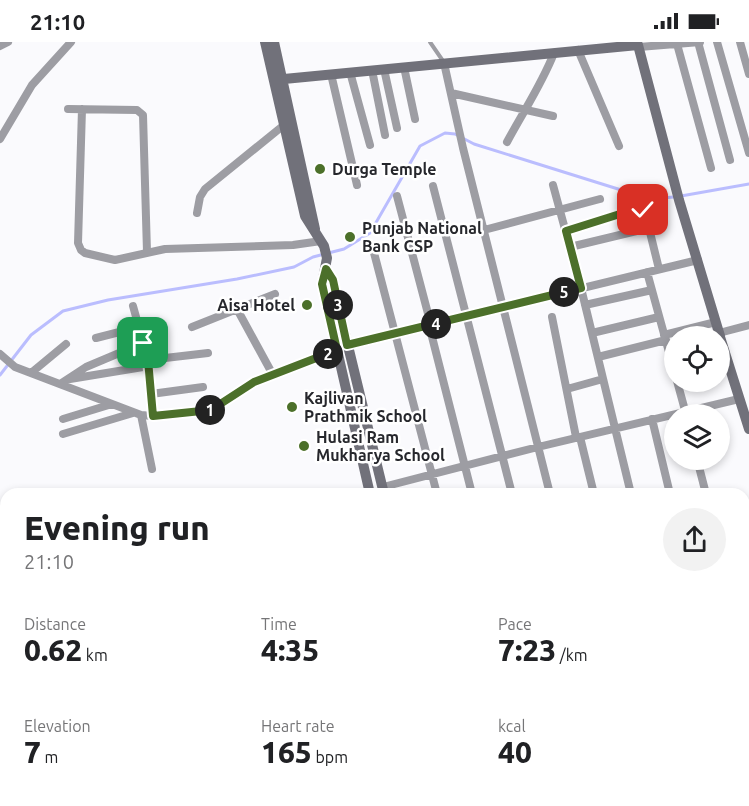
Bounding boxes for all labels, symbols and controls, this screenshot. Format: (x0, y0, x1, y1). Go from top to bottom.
text: 21:10 (30, 9, 85, 34)
place label: Durga Temple (332, 160, 437, 178)
marker: Durga Temple (313, 162, 327, 176)
pin (617, 184, 668, 235)
icon: check (626, 193, 659, 226)
place label: Punjab National Bank CSP (362, 219, 482, 255)
marker: Punjab National Bank CSP (343, 230, 357, 244)
pin: 5 (549, 277, 579, 307)
text: 5 (559, 283, 569, 301)
pin: 3 (323, 290, 353, 320)
place label: Aisa Hotel (217, 296, 295, 314)
text: 3 (333, 296, 343, 314)
marker: Aisa Hotel (300, 298, 314, 312)
pin: 4 (421, 309, 451, 339)
text: 4 (431, 315, 441, 333)
pin (117, 317, 168, 368)
icon: arrive (126, 326, 159, 359)
map controls (664, 326, 730, 470)
button: locate (664, 326, 730, 392)
pin: 2 (313, 339, 343, 369)
text: 2 (323, 345, 333, 363)
place label: Kajlivan Prathmik School (304, 389, 427, 425)
pin: 1 (195, 395, 225, 425)
marker: Kajlivan Prathmik School (285, 400, 299, 414)
text: 1 (205, 401, 215, 419)
button: layers (664, 404, 730, 470)
place label: Hulasi Ram Mukharya School (316, 428, 445, 464)
marker: Hulasi Ram Mukharya School (297, 439, 311, 453)
button: share (663, 508, 726, 571)
text: Evening run (24, 509, 210, 546)
text: 21:10 (24, 550, 74, 573)
text: Distance (24, 615, 86, 633)
text: Time (261, 615, 297, 633)
text: Pace (498, 615, 532, 633)
text: 0.62 (24, 633, 82, 667)
text: 4:35 (261, 633, 319, 667)
text: 7:23 (498, 633, 556, 667)
text: km (82, 646, 108, 664)
text: /km (556, 646, 588, 664)
text: Elevation (24, 717, 91, 735)
text: Heart rate (261, 717, 335, 735)
text: kcal (498, 717, 526, 735)
text: 7 (24, 735, 41, 769)
text: 165 (261, 735, 312, 769)
text: 40 (498, 735, 532, 769)
text: m (41, 748, 58, 766)
text: bpm (312, 748, 348, 766)

